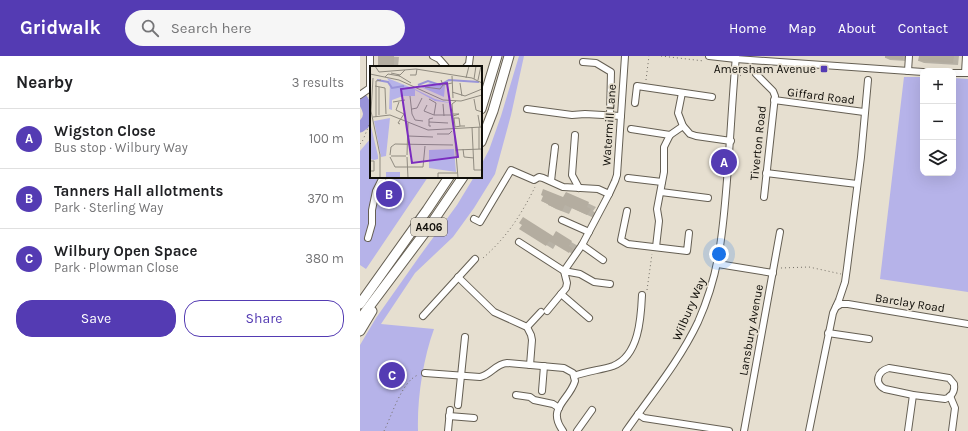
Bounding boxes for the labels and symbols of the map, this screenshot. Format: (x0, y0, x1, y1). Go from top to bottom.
place label: Amersham Avenue (714, 62, 816, 76)
marker: Amersham Avenue (819, 64, 829, 74)
inset map (370, 66, 482, 178)
street label: Watermill Lane (599, 84, 619, 166)
street label: Giffard Road (786, 85, 856, 107)
street label: Tiverton Road (747, 105, 769, 181)
pin: A (711, 147, 737, 177)
pin: B (376, 179, 402, 209)
road number: A406 (411, 218, 447, 236)
your location (709, 244, 729, 264)
street label: Wilbury Way (669, 275, 709, 343)
street label: Lansbury Avenue (736, 283, 766, 377)
street label: Barclay Road (874, 291, 946, 315)
pin: C (379, 360, 405, 390)

